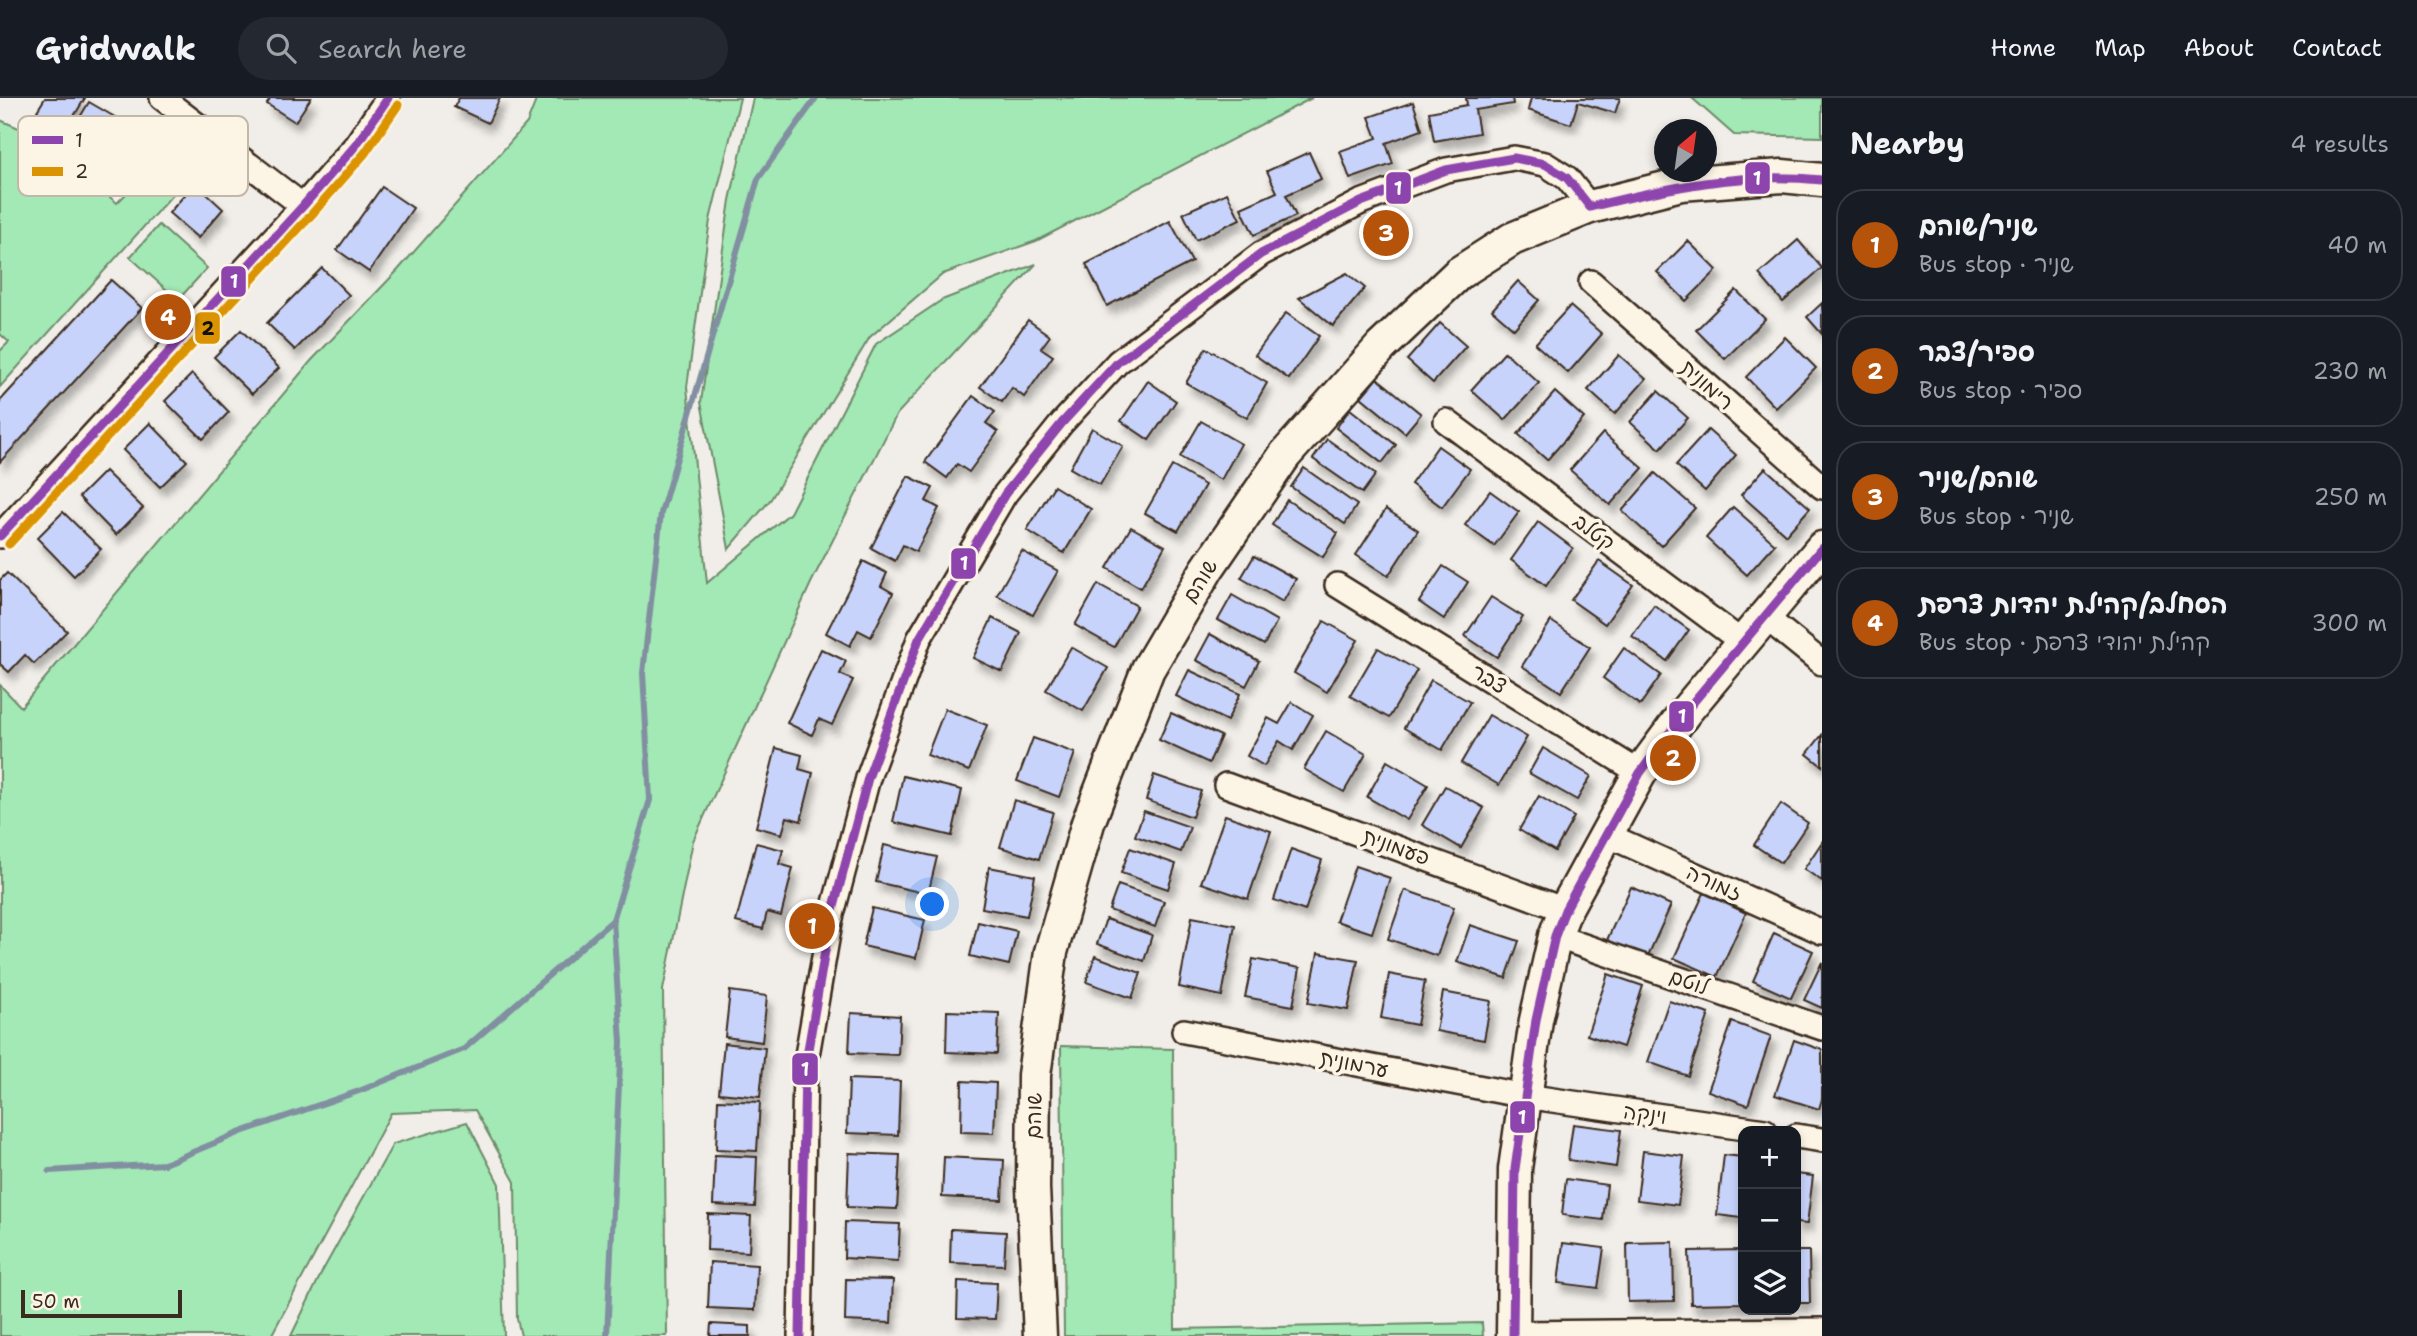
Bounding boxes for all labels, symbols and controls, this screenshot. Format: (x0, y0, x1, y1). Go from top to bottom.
search box (238, 17, 728, 80)
text: Gridwalk (35, 26, 196, 71)
icon: search (262, 29, 300, 67)
text: Search here (318, 31, 467, 66)
text: Home (1990, 32, 2056, 64)
text: Map (2094, 32, 2146, 64)
text: About (2184, 32, 2254, 64)
text: Contact (2292, 32, 2382, 64)
legend (18, 116, 248, 196)
north arrow (1654, 119, 1717, 182)
text: Nearby (1850, 123, 1965, 164)
text: 1 (75, 128, 83, 153)
text: 4 results (2290, 129, 2389, 159)
text: 2 (75, 159, 88, 184)
line badge: 1 (1744, 161, 1771, 195)
text: 1 (1753, 166, 1761, 191)
line badge: 1 (1385, 171, 1412, 205)
text: 1 (1394, 176, 1402, 201)
pin: 3 (1363, 207, 1409, 259)
text: שניר/שוהם (1919, 208, 2038, 243)
text: 1 (1870, 230, 1880, 260)
text: 40 m (2327, 230, 2387, 260)
text: Bus stop · שניר (1919, 249, 2074, 279)
line badge: 1 (220, 265, 247, 298)
text: 1 (230, 269, 238, 294)
pin: 4 (145, 291, 191, 343)
line badge: 2 (194, 311, 221, 345)
text: 2 (201, 316, 215, 341)
text: ספיר/צבר (1919, 334, 2035, 369)
street label: רימונית (1674, 354, 1740, 416)
text: 2 (1867, 356, 1883, 386)
text: 230 m (2313, 356, 2387, 386)
text: Bus stop · ספיר (1919, 375, 2082, 405)
text: שוהם/שניר (1919, 460, 2038, 495)
text: 3 (1867, 482, 1883, 512)
text: 250 m (2314, 482, 2387, 512)
text: Bus stop · שניר (1919, 501, 2074, 531)
street label: קטלב (1567, 507, 1621, 557)
line badge: 1 (950, 547, 977, 580)
text: 1 (960, 551, 968, 576)
street label: שוהם (1176, 554, 1224, 608)
text: הסחלב/קהילת יהדות צרפת (1919, 586, 2228, 621)
text: 4 (1867, 608, 1883, 638)
text: 300 m (2312, 608, 2387, 638)
text: Bus stop · קהילת יהודי צרפת (1919, 627, 2210, 657)
street label: צבר (1466, 657, 1512, 701)
line badge: 1 (1668, 700, 1695, 733)
text: 1 (1678, 704, 1686, 729)
pin: 2 (1650, 732, 1696, 784)
street label: פעמונית (1359, 822, 1433, 872)
street label: זמורה (1682, 858, 1746, 908)
your location (915, 887, 949, 921)
pin: 1 (789, 900, 835, 952)
street label: לוטם (1666, 962, 1713, 1002)
street label: ערמונית (1317, 1044, 1391, 1084)
line badge: 1 (791, 1052, 819, 1086)
text: 1 (801, 1057, 809, 1082)
street label: שוהם (1020, 1093, 1048, 1139)
street label: וינקה (1621, 1097, 1669, 1131)
line badge: 1 (1509, 1100, 1536, 1134)
text: 1 (1518, 1105, 1526, 1130)
map controls (1738, 1126, 1801, 1315)
button: + (1738, 1126, 1801, 1189)
button: − (1738, 1189, 1801, 1252)
button: layers (1738, 1252, 1801, 1315)
scale bar (21, 1287, 182, 1319)
text: 50 m (32, 1289, 80, 1314)

